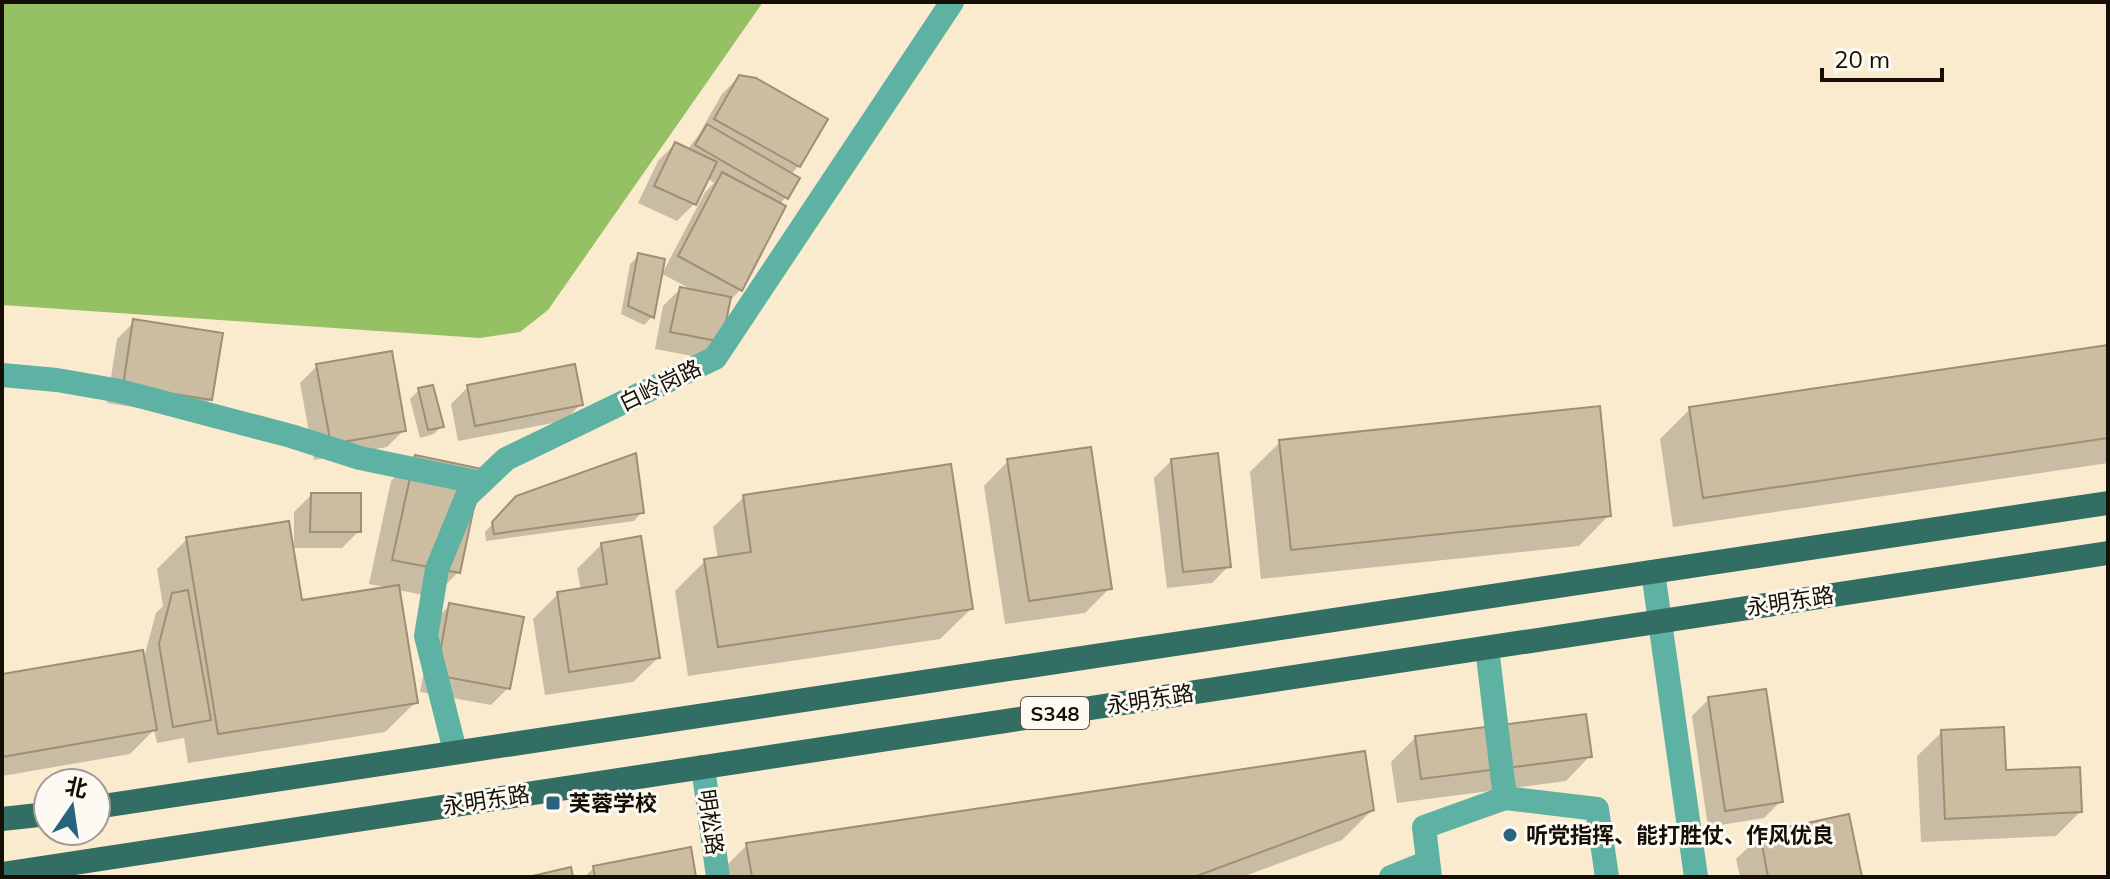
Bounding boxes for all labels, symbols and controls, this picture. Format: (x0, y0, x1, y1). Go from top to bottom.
scale bar (1822, 32, 1942, 82)
text: 20 m (1834, 44, 1890, 74)
street label: 白岭岗路 (614, 353, 706, 417)
street label: 永明东路 (1744, 580, 1836, 622)
street label: 永明东路 (1104, 678, 1196, 720)
road number: S348 (1021, 697, 1089, 729)
north arrow (32, 767, 112, 847)
text: 北 (63, 771, 90, 804)
street label: 永明东路 (440, 779, 532, 821)
street label: 明松路 (693, 787, 729, 857)
place label: 芙蓉学校 (569, 789, 657, 817)
marker: 芙蓉学校 (544, 794, 562, 812)
place label: 听党指挥、能打胜仗、作风优良 (1526, 821, 1834, 849)
marker: 听党指挥、能打胜仗、作风优良 (1501, 826, 1519, 844)

